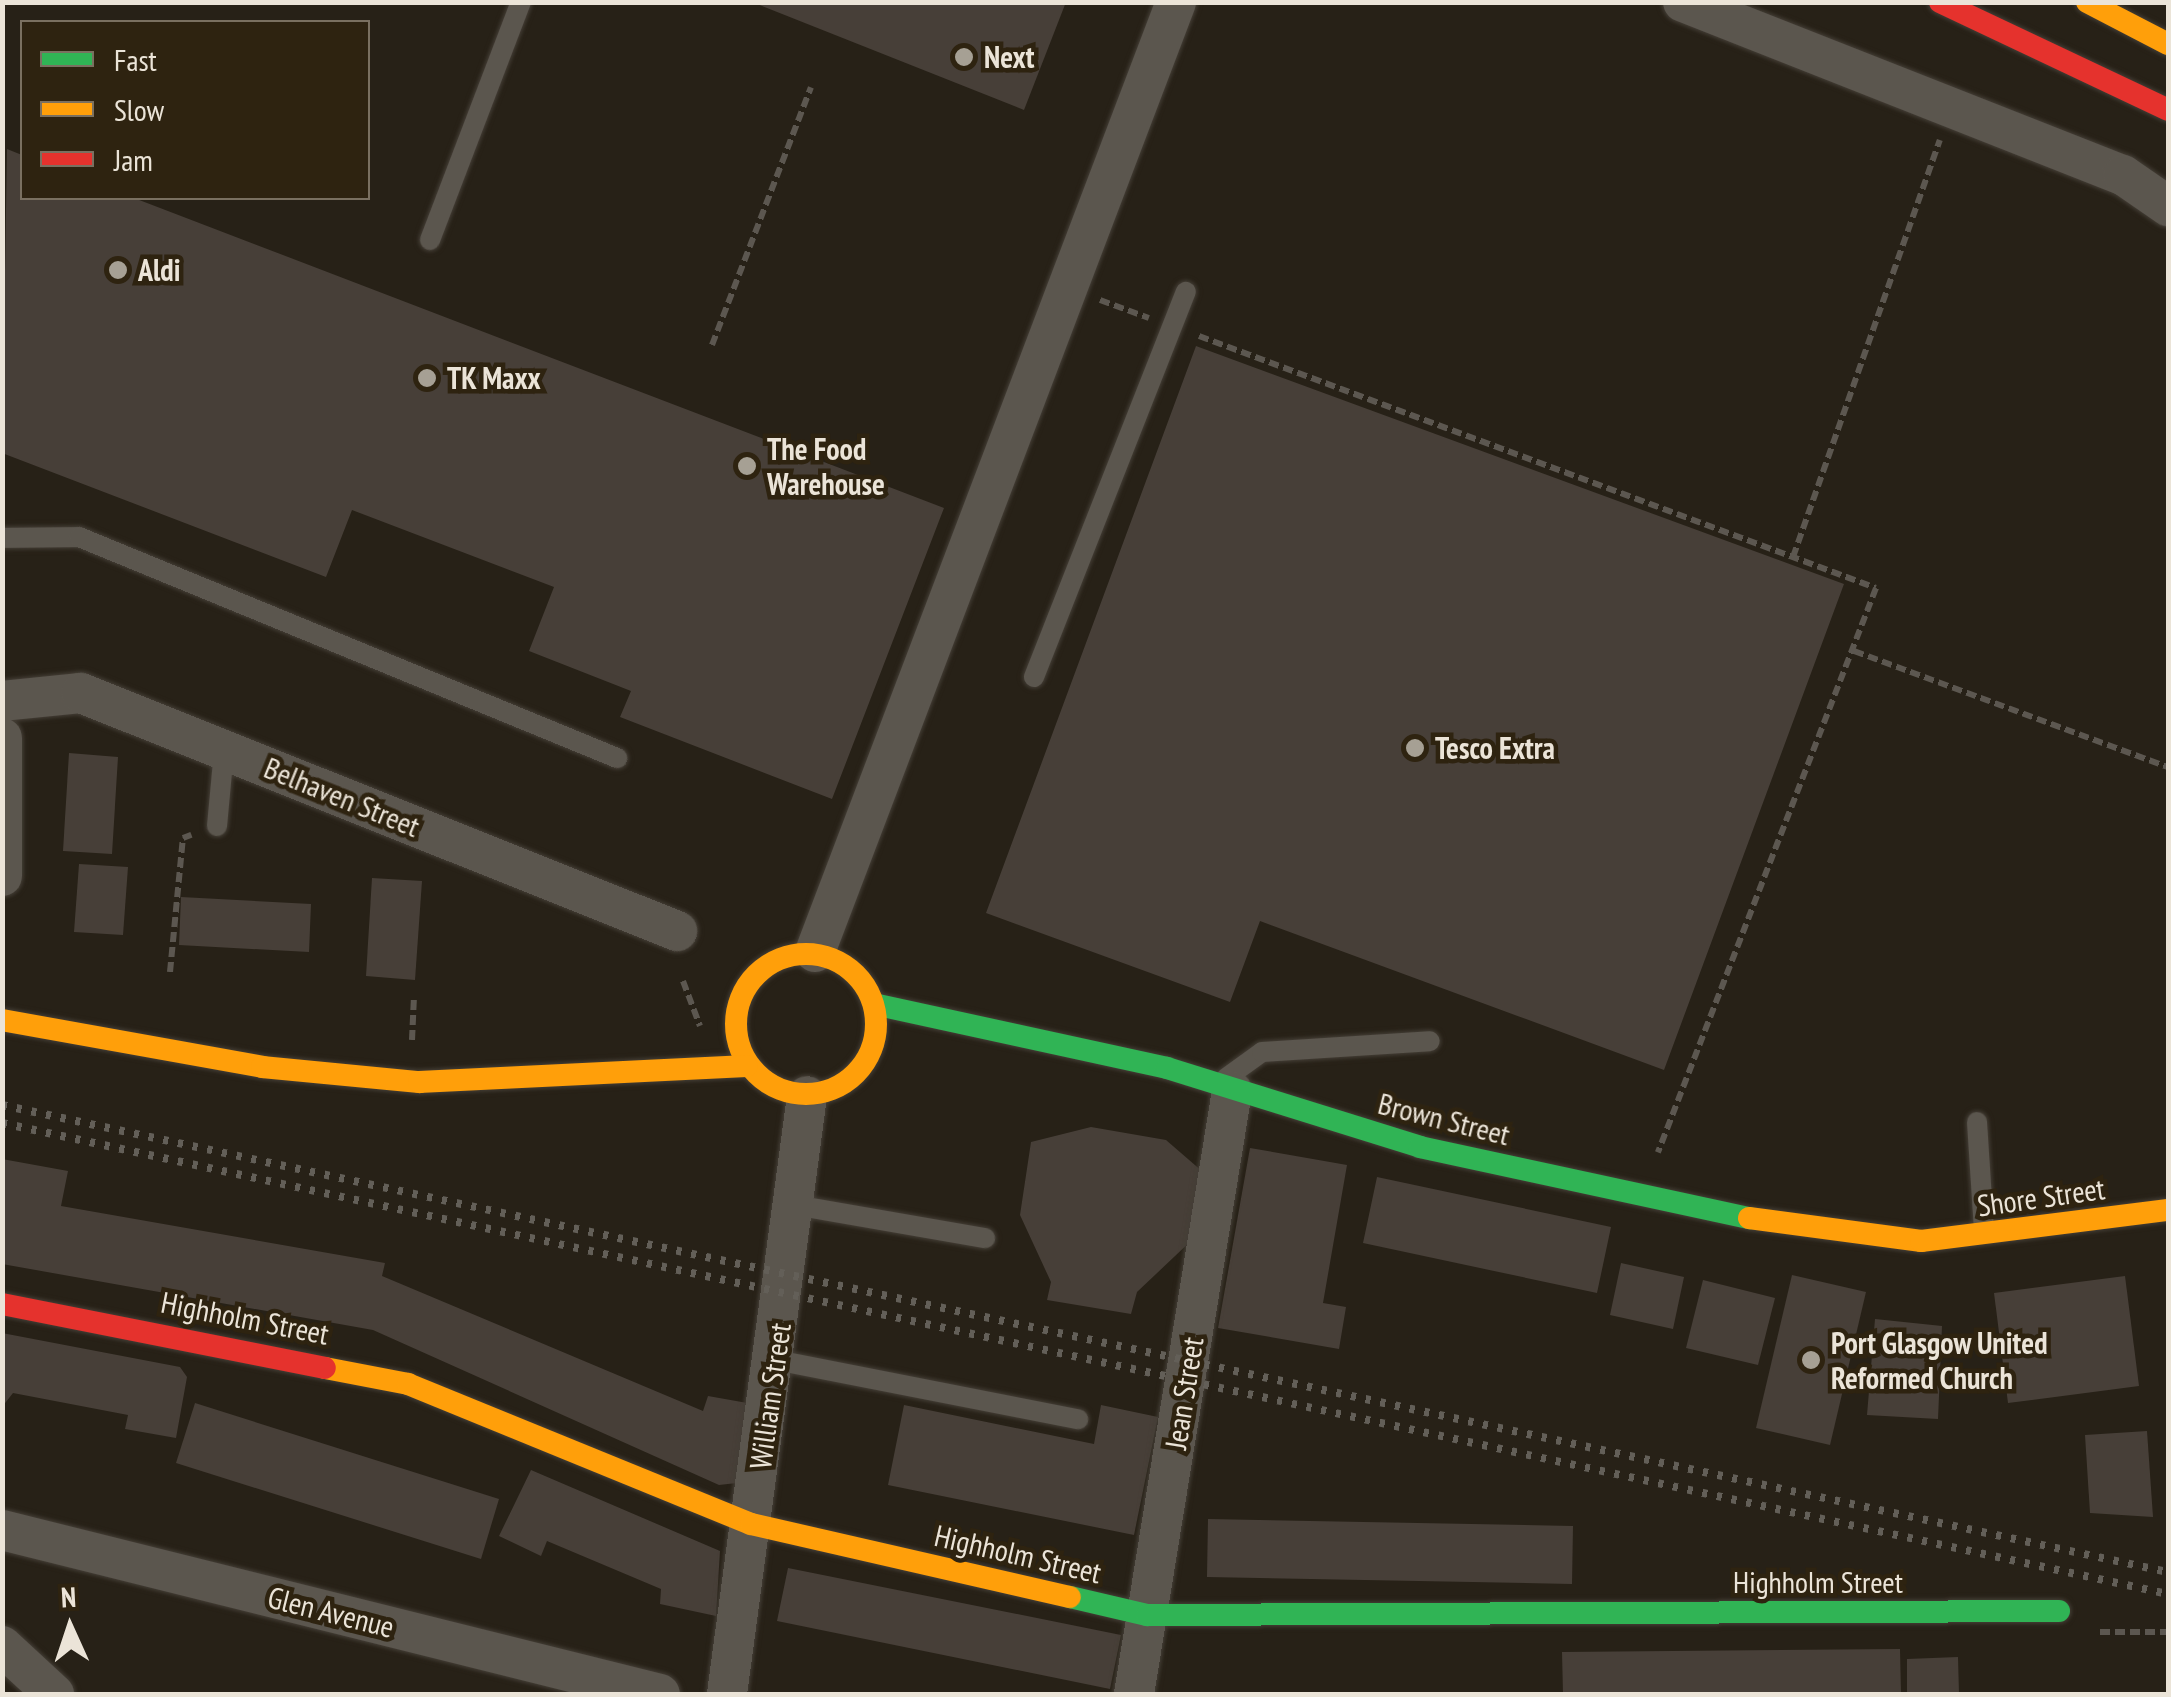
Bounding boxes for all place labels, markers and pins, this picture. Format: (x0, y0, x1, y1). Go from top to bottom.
place label: Next (984, 39, 1034, 75)
marker: Next (953, 46, 975, 68)
place label: Aldi (138, 252, 180, 288)
marker: Aldi (107, 259, 129, 281)
place label: TK Maxx (447, 360, 541, 396)
marker: TK Maxx (416, 367, 438, 389)
place label: The Food Warehouse (767, 431, 885, 502)
marker: The Food Warehouse (736, 455, 758, 477)
place label: Tesco Extra (1435, 730, 1555, 766)
marker: Tesco Extra (1404, 737, 1426, 759)
place label: Port Glasgow United Reformed Church (1831, 1325, 2048, 1396)
marker: Port Glasgow United Reformed Church (1800, 1349, 1822, 1371)

